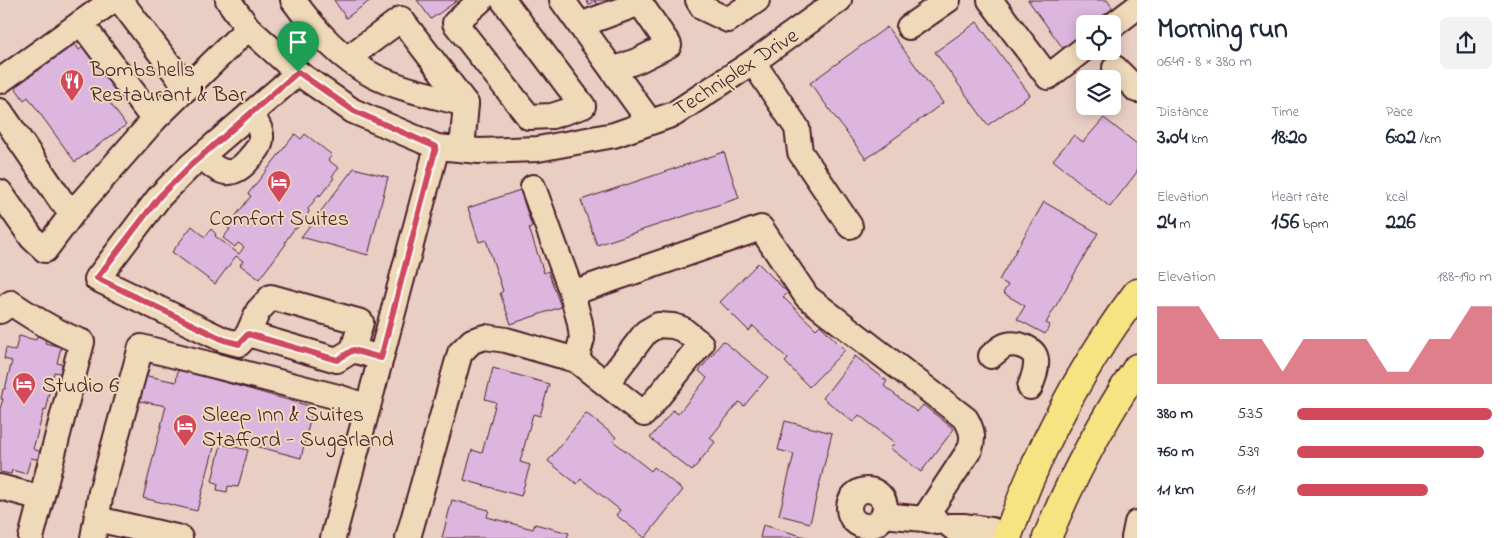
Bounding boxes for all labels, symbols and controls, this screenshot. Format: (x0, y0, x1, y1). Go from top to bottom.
text: Morning run (1157, 10, 1288, 51)
map controls (1076, 15, 1121, 115)
button: locate (1076, 15, 1121, 60)
button: share (1440, 17, 1492, 69)
pin (277, 21, 319, 72)
street label: Techniplex Drive (668, 21, 806, 126)
icon: arrive (284, 28, 312, 56)
text: 06:49 · 8 × 380 m (1157, 50, 1252, 74)
place label: Bombshells Restaurant & Bar (89, 55, 247, 112)
restaurant icon: Bombshells Restaurant & Bar (59, 68, 85, 102)
button: layers (1076, 70, 1121, 115)
text: Distance (1157, 102, 1209, 123)
text: Time (1271, 102, 1299, 123)
text: Pace (1386, 102, 1413, 123)
text: 3.04 (1157, 123, 1188, 153)
text: 18:20 (1271, 123, 1307, 153)
text: 6:02 (1386, 123, 1416, 153)
text: km (1188, 129, 1208, 150)
text: /km (1416, 129, 1441, 150)
hotel icon: Comfort Suites (266, 169, 292, 203)
text: Elevation (1157, 187, 1208, 208)
text: Heart rate (1271, 187, 1329, 208)
text: kcal (1386, 187, 1408, 208)
place label: Comfort Suites (209, 204, 349, 236)
text: 24 (1157, 208, 1176, 238)
text: 156 (1271, 208, 1299, 238)
text: 226 (1386, 208, 1416, 238)
text: m (1176, 214, 1190, 235)
text: bpm (1299, 214, 1329, 235)
text: Elevation (1157, 265, 1216, 289)
text: 188–190 m (1437, 265, 1492, 289)
hotel icon: Studio 6 (11, 371, 37, 405)
place label: Studio 6 (42, 371, 119, 403)
place label: Sleep Inn & Suites Stafford - Sugarland (202, 400, 394, 458)
text: 380 m (1157, 402, 1193, 426)
text: 5:35 (1237, 402, 1263, 426)
hotel icon: Sleep Inn & Suites Stafford - Sugarland (172, 413, 198, 447)
text: 760 m (1157, 440, 1194, 464)
text: 5:39 (1237, 440, 1259, 464)
text: 1.1 km (1157, 478, 1194, 502)
text: 6:11 (1237, 478, 1256, 502)

